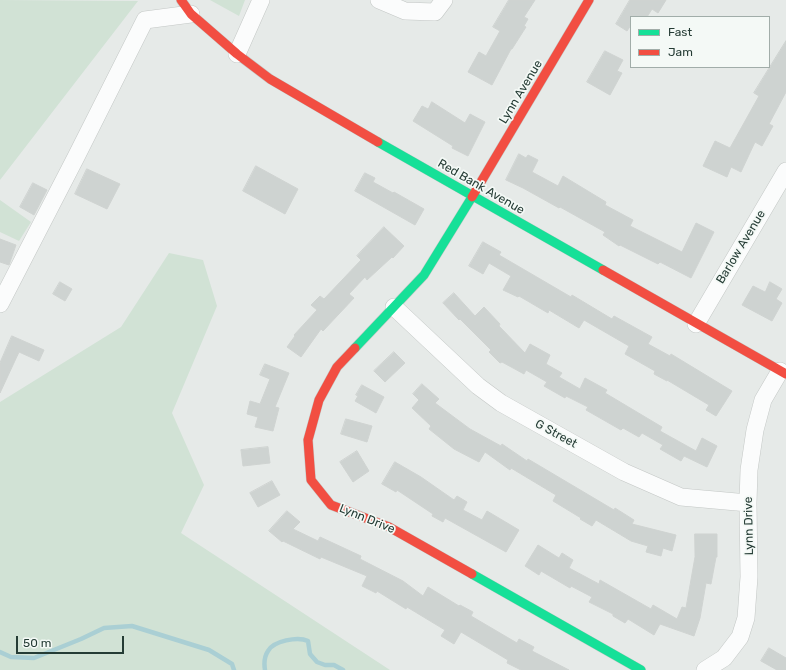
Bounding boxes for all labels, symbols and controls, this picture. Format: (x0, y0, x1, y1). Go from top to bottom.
legend (630, 16, 770, 68)
text: Fast (668, 25, 692, 39)
text: Jam (668, 45, 693, 59)
street label: Lynn Avenue (496, 58, 546, 126)
street label: Red Bank Avenue (435, 156, 527, 218)
street label: Barlow Avenue (713, 208, 769, 286)
street label: G Street (532, 417, 580, 451)
street label: Lynn Drive (741, 497, 757, 555)
street label: Lynn Drive (337, 501, 397, 537)
scale bar (18, 628, 126, 654)
text: 50 m (23, 636, 51, 650)

